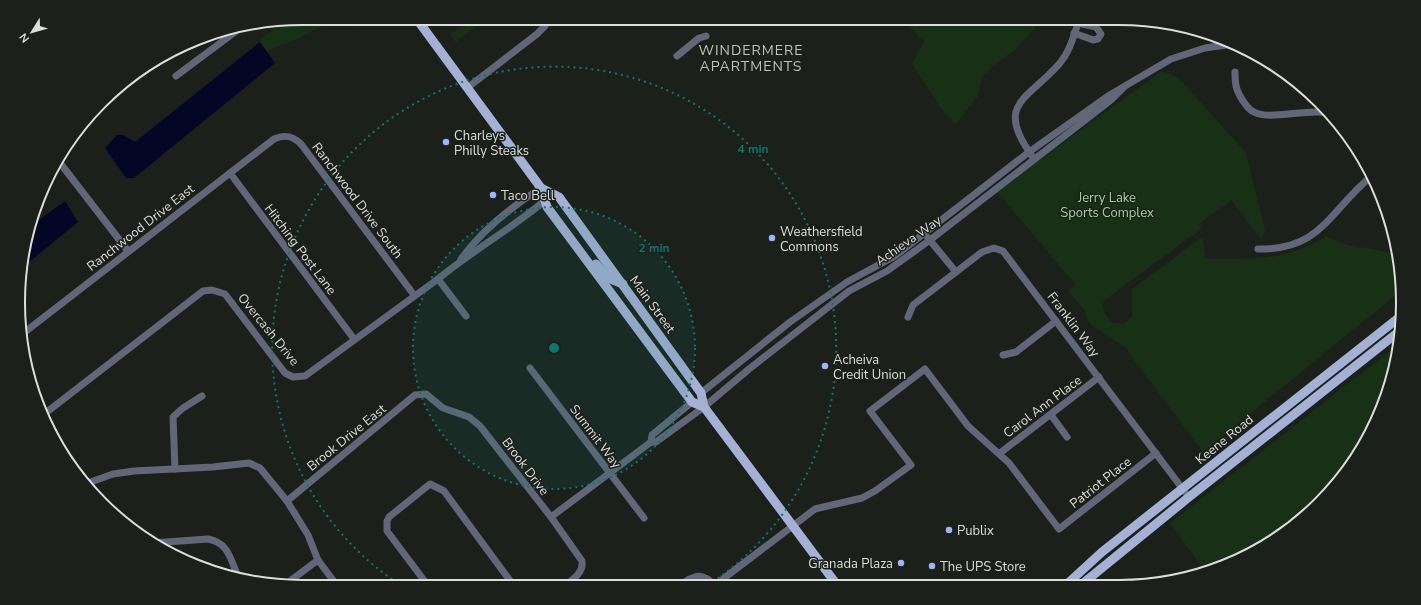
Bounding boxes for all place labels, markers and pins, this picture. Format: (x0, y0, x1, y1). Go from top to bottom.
place label: Charleys Philly Steaks (454, 127, 529, 160)
marker: Charleys Philly Steaks (441, 137, 451, 147)
place label: Taco Bell (501, 187, 555, 205)
marker: Taco Bell (488, 190, 498, 200)
place label: Weathersfield Commons (780, 223, 863, 256)
marker: Weathersfield Commons (767, 233, 777, 243)
centre of rings (547, 341, 561, 355)
place label: Acheiva Credit Union (833, 351, 906, 384)
marker: Acheiva Credit Union (820, 361, 830, 371)
place label: Publix (957, 522, 994, 540)
marker: Publix (944, 525, 954, 535)
place label: Granada Plaza (808, 555, 893, 573)
marker: Granada Plaza (896, 558, 906, 568)
place label: The UPS Store (940, 558, 1026, 576)
marker: The UPS Store (927, 561, 937, 571)

